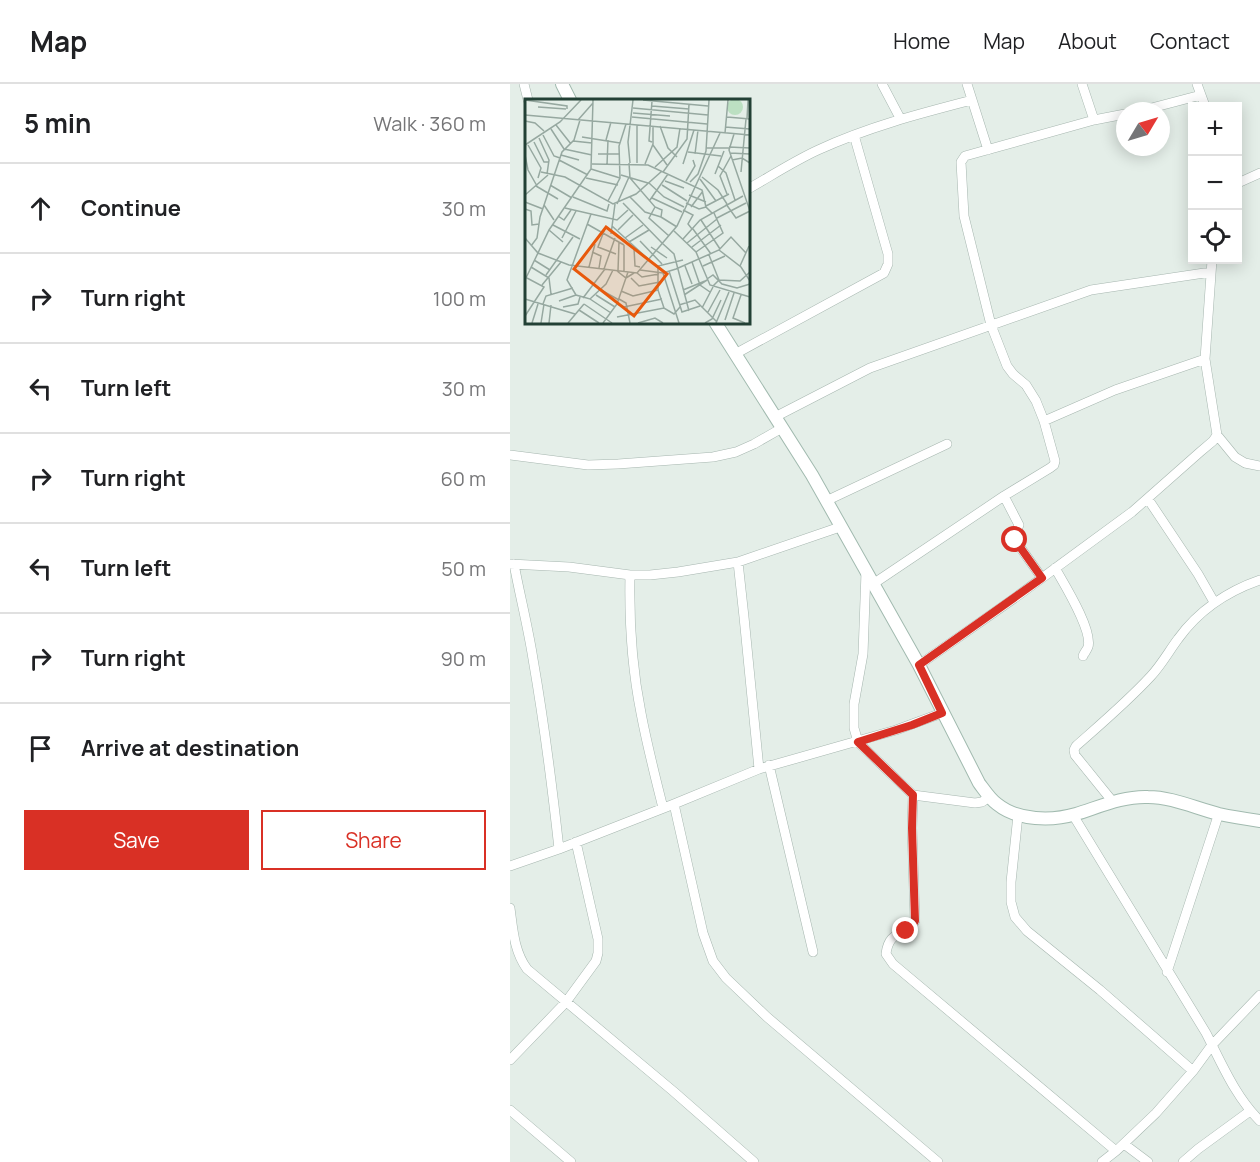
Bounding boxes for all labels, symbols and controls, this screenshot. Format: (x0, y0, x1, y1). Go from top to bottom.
text: Map (30, 22, 87, 60)
text: Home (893, 27, 950, 55)
text: Map (983, 27, 1025, 55)
text: About (1058, 27, 1117, 55)
text: Contact (1150, 27, 1230, 55)
inset map (525, 99, 750, 324)
north arrow (1116, 102, 1170, 156)
map controls (1188, 102, 1242, 264)
button: + (1188, 102, 1242, 156)
text: 5 min (24, 105, 91, 141)
text: Walk · 360 m (373, 110, 486, 137)
button: − (1188, 156, 1242, 210)
icon: ahead (24, 192, 57, 225)
text: Continue (81, 193, 181, 223)
text: 30 m (442, 195, 486, 222)
button: locate (1188, 210, 1242, 264)
icon: right (24, 282, 57, 315)
text: Turn right (81, 283, 186, 313)
text: 100 m (433, 285, 486, 312)
icon: left (24, 372, 57, 405)
text: Turn left (81, 373, 171, 403)
text: 30 m (442, 375, 486, 402)
icon: right (24, 462, 57, 495)
text: Turn right (81, 463, 186, 493)
text: 60 m (440, 465, 486, 492)
route start (1001, 526, 1027, 552)
icon: left (24, 552, 57, 585)
text: Turn left (81, 553, 171, 583)
text: 50 m (441, 555, 486, 582)
icon: right (24, 642, 57, 675)
text: Turn right (81, 643, 186, 673)
text: 90 m (440, 645, 486, 672)
icon: arrive (24, 732, 57, 765)
text: Arrive at destination (81, 733, 299, 763)
button: Save (24, 810, 249, 870)
button: Share (261, 810, 486, 870)
route end (892, 917, 918, 943)

